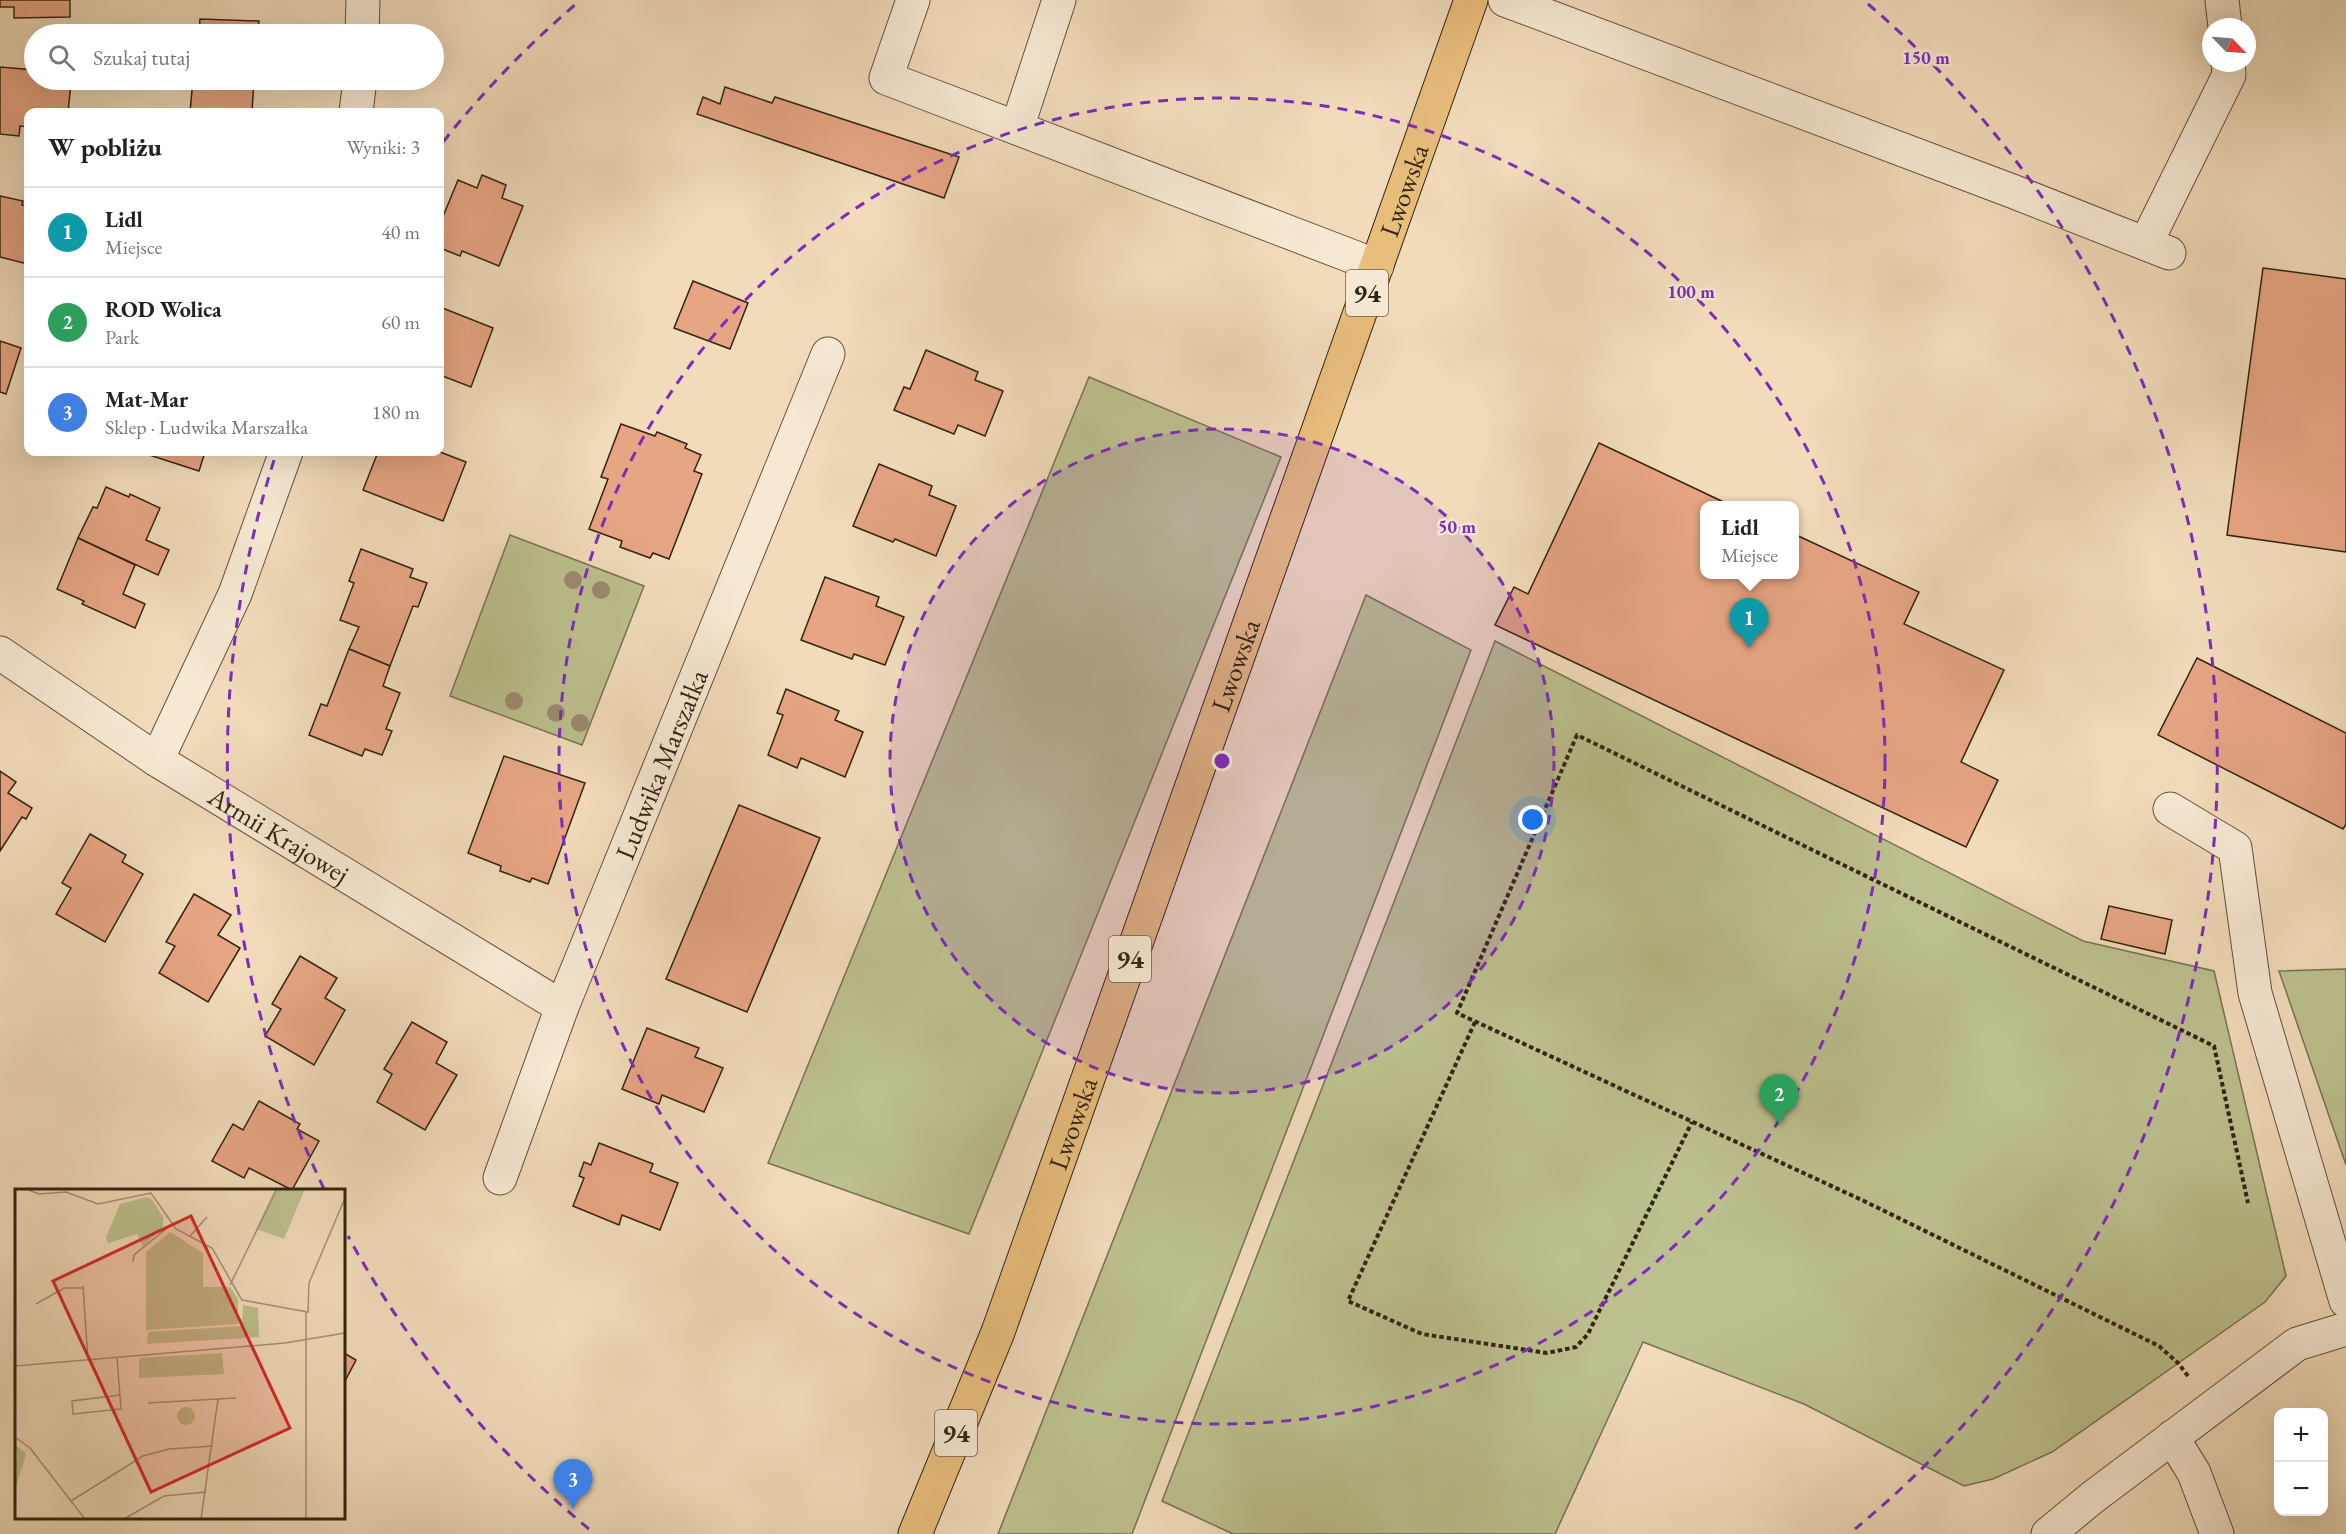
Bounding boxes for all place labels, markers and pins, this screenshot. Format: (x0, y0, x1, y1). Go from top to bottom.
pin: 1 (1730, 598, 1768, 648)
centre of rings (1212, 751, 1232, 771)
pin: 2 (1760, 1074, 1798, 1124)
pin: 3 (554, 1460, 592, 1509)

